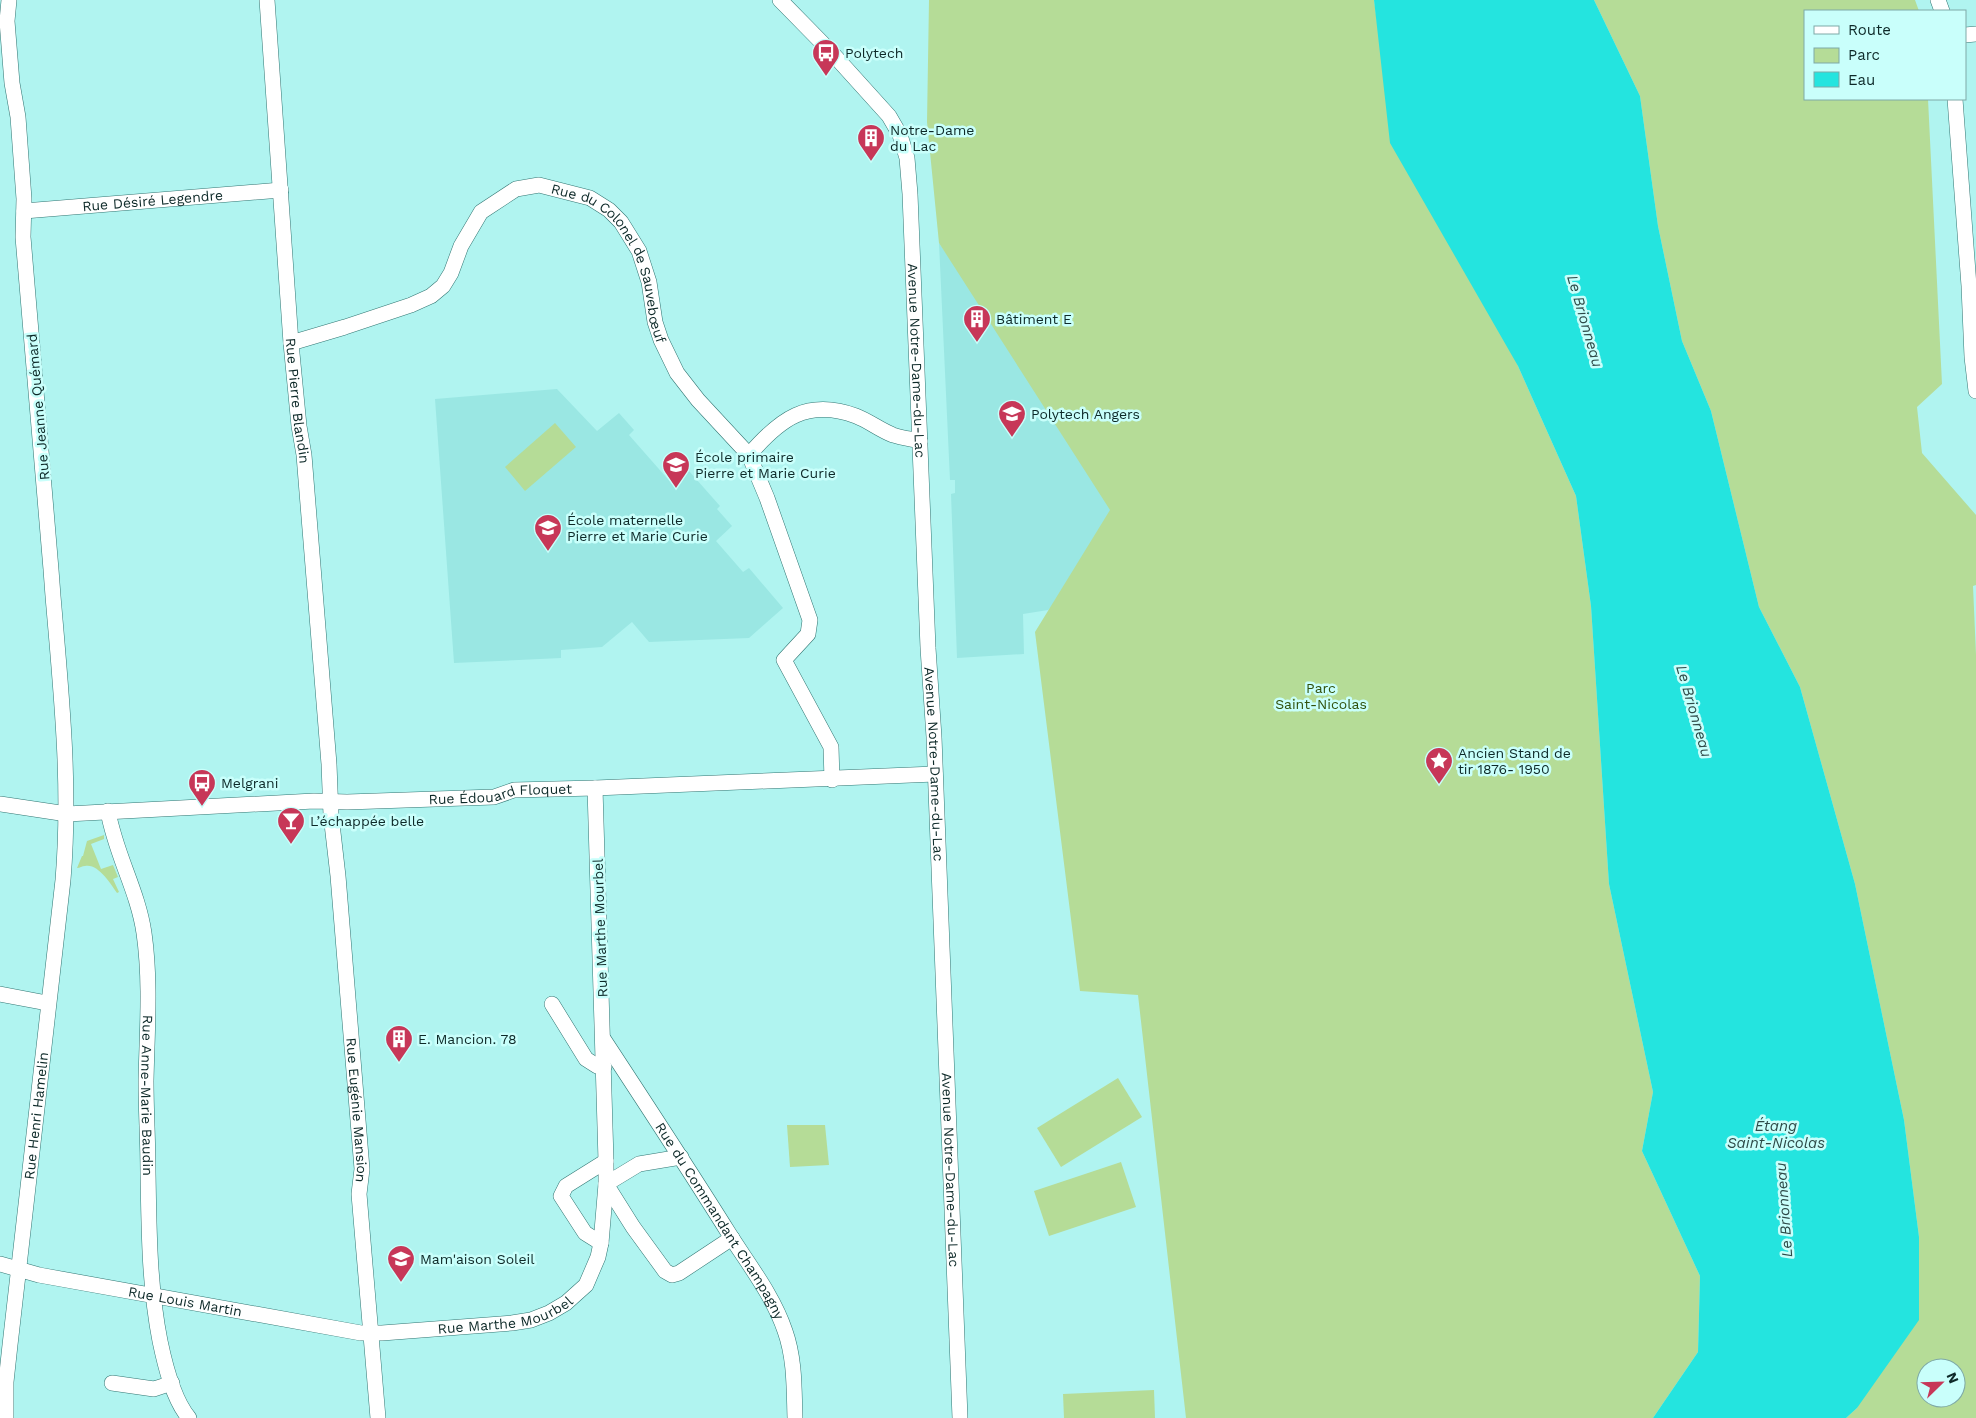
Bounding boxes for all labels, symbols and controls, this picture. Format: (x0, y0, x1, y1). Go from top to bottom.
legend (1804, 10, 1966, 100)
text: Route (1848, 21, 1891, 39)
bus stop icon: Polytech (811, 38, 841, 77)
place label: Polytech (845, 45, 903, 61)
text: Parc (1848, 46, 1880, 64)
text: Eau (1848, 71, 1875, 89)
place label: Notre-Dame du Lac (890, 122, 974, 154)
building icon: Notre-Dame du Lac (856, 123, 886, 162)
street label: Rue du Colonel de Sauvebœuf (549, 180, 670, 345)
street label: Rue Désiré Legendre (82, 187, 224, 214)
street label: Avenue Notre-Dame-du-Lac (905, 263, 928, 458)
water label: Le Brionneau (1563, 273, 1607, 369)
building icon: Bâtiment E (962, 304, 992, 343)
place label: Bâtiment E (996, 311, 1072, 327)
street label: Rue Jeanne Quémard (24, 333, 52, 481)
street label: Rue Pierre Blandin (283, 337, 313, 464)
school or university icon: Polytech Angers (997, 399, 1027, 438)
place label: Polytech Angers (1031, 406, 1140, 422)
place label: École primaire Pierre et Marie Curie (695, 449, 836, 481)
school or university icon: École primaire Pierre et Marie Curie (661, 450, 691, 489)
place label: École maternelle Pierre et Marie Curie (567, 512, 708, 544)
school or university icon: École maternelle Pierre et Marie Curie (533, 513, 563, 552)
water label: Le Brionneau (1672, 663, 1716, 759)
street label: Avenue Notre-Dame-du-Lac (921, 666, 947, 862)
park label: Parc Saint-Nicolas (1275, 680, 1367, 712)
place label: Ancien Stand de tir 1876- 1950 (1458, 745, 1571, 777)
place icon: Ancien Stand de tir 1876- 1950 (1424, 746, 1454, 785)
bus stop icon: Melgrani (187, 768, 217, 807)
place label: Melgrani (221, 775, 278, 791)
street label: Rue Édouard Floquet (428, 781, 572, 807)
bar icon: L’échappée belle (276, 806, 306, 845)
place label: L’échappée belle (310, 813, 424, 829)
street label: Rue Marthe Mourbel (590, 858, 610, 998)
street label: Rue Anne-Marie Baudin (138, 1015, 156, 1176)
building icon: E. Mancion. 78 (384, 1024, 414, 1063)
place label: E. Mancion. 78 (418, 1031, 517, 1047)
street label: Rue Eugénie Mansion (343, 1037, 370, 1184)
street label: Rue Henri Hamelin (21, 1051, 51, 1180)
street label: Avenue Notre-Dame-du-Lac (939, 1072, 962, 1268)
water label: Étang Saint-Nicolas (1727, 1117, 1825, 1152)
street label: Rue du Commandant Champagny (652, 1120, 788, 1322)
water label: Le Brionneau (1772, 1162, 1796, 1258)
school or university icon: Mam'aison Soleil (386, 1244, 416, 1283)
place label: Mam'aison Soleil (420, 1251, 535, 1267)
street label: Rue Louis Martin (127, 1283, 243, 1319)
street label: Rue Marthe Mourbel (437, 1292, 576, 1337)
north arrow (1916, 1358, 1966, 1408)
text: N (1944, 1370, 1962, 1386)

